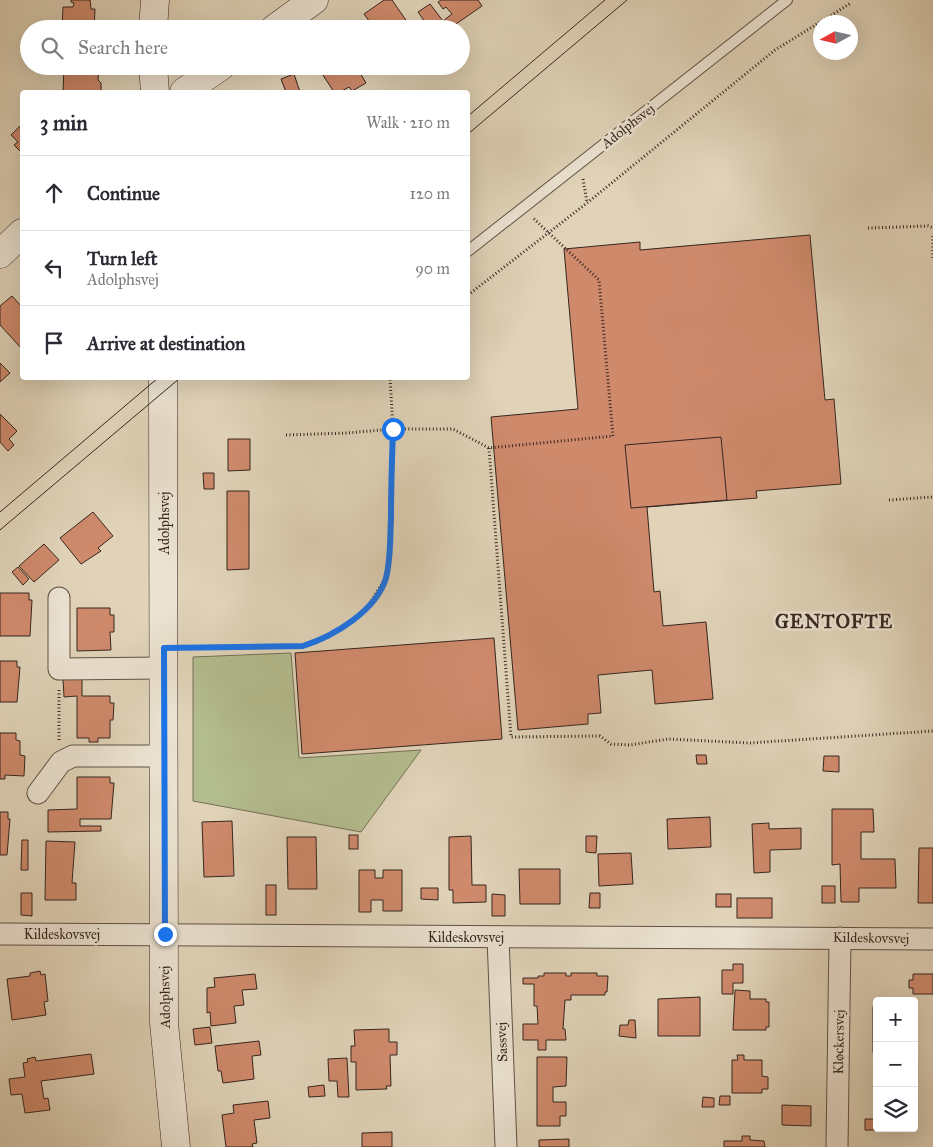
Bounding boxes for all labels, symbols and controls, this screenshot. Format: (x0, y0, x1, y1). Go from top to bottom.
north arrow (813, 15, 858, 60)
search box (20, 20, 470, 75)
icon: search (38, 34, 66, 62)
text: Search here (78, 36, 168, 59)
street label: Adolphsvej (597, 100, 658, 153)
text: 3 min (40, 110, 88, 136)
text: Walk · 210 m (366, 113, 450, 132)
icon: ahead (40, 179, 68, 207)
text: Continue (87, 182, 160, 205)
text: 120 m (410, 184, 450, 203)
text: Turn left (87, 247, 157, 270)
icon: left (40, 254, 68, 282)
text: 90 m (415, 259, 450, 278)
text: Adolphsvej (87, 270, 159, 289)
icon: arrive (40, 329, 68, 357)
text: Arrive at destination (87, 332, 245, 355)
route start (382, 418, 405, 441)
street label: Adolphsvej (156, 492, 173, 555)
district label: GENTOFTE (775, 610, 893, 633)
route end (154, 923, 177, 946)
street label: Kildeskovsvej (24, 926, 100, 943)
street label: Kildeskovsvej (428, 929, 504, 946)
street label: Kildeskovsvej (833, 929, 909, 947)
street label: Adolphsvej (156, 965, 174, 1030)
map controls (873, 997, 918, 1132)
button: + (873, 997, 918, 1042)
street label: Kløckersvej (830, 1009, 848, 1075)
street label: Sassvej (493, 1022, 511, 1062)
button: − (873, 1042, 918, 1087)
button: layers (873, 1087, 918, 1132)

